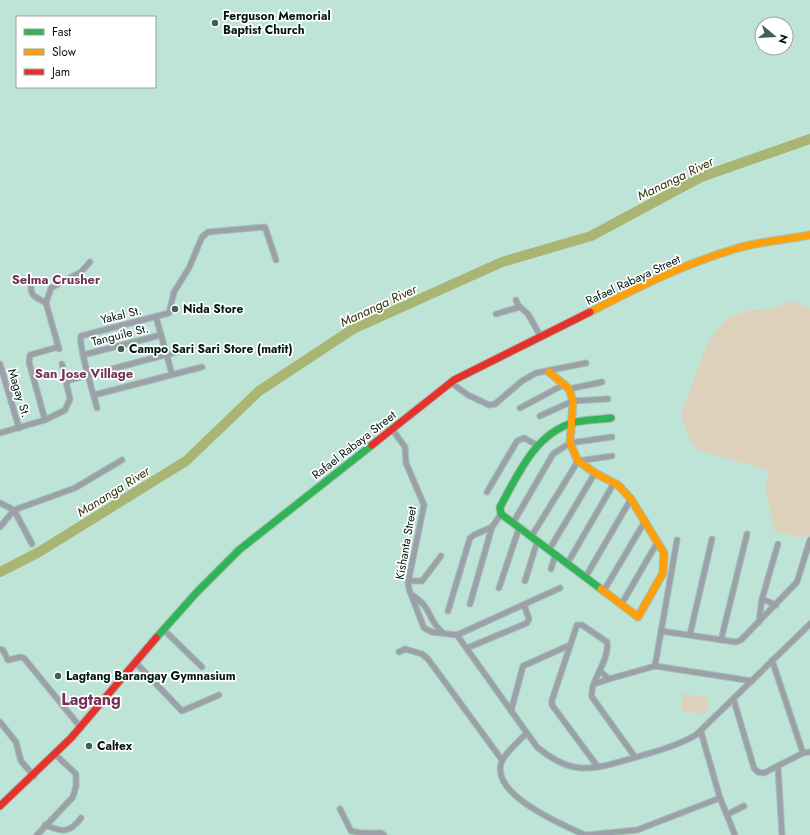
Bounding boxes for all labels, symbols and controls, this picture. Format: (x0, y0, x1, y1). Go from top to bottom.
place label: Ferguson Memorial Baptist Church (223, 7, 331, 39)
legend (16, 16, 156, 88)
north arrow (754, 16, 794, 56)
marker: Ferguson Memorial Baptist Church (210, 18, 220, 28)
text: Fast (52, 23, 71, 41)
text: N (775, 32, 792, 46)
text: Slow (52, 43, 77, 61)
text: Jam (50, 63, 70, 81)
water label: Mananga River (634, 152, 717, 205)
street label: Rafael Rabaya Street (583, 250, 683, 310)
district label: Selma Crusher (12, 270, 101, 289)
water label: Mananga River (337, 279, 420, 332)
place label: Nida Store (183, 300, 243, 318)
street label: Yakal St. (99, 301, 143, 329)
marker: Nida Store (170, 304, 180, 314)
street label: Tanguile St. (90, 319, 150, 351)
place label: Campo Sari Sari Store (matit) (129, 340, 293, 358)
marker: Campo Sari Sari Store (matit) (116, 344, 126, 354)
district label: San Jose Village (35, 364, 134, 383)
street label: Magay St. (3, 366, 35, 420)
street label: Rafael Rabaya Street (308, 406, 400, 484)
water label: Mananga River (73, 461, 154, 521)
street label: Kishanta Street (391, 505, 421, 581)
place label: Lagtang Barangay Gymnasium (66, 667, 236, 685)
marker: Lagtang Barangay Gymnasium (53, 671, 63, 681)
district label: Lagtang (61, 688, 121, 711)
place label: Caltex (97, 737, 133, 755)
marker: Caltex (84, 741, 94, 751)

